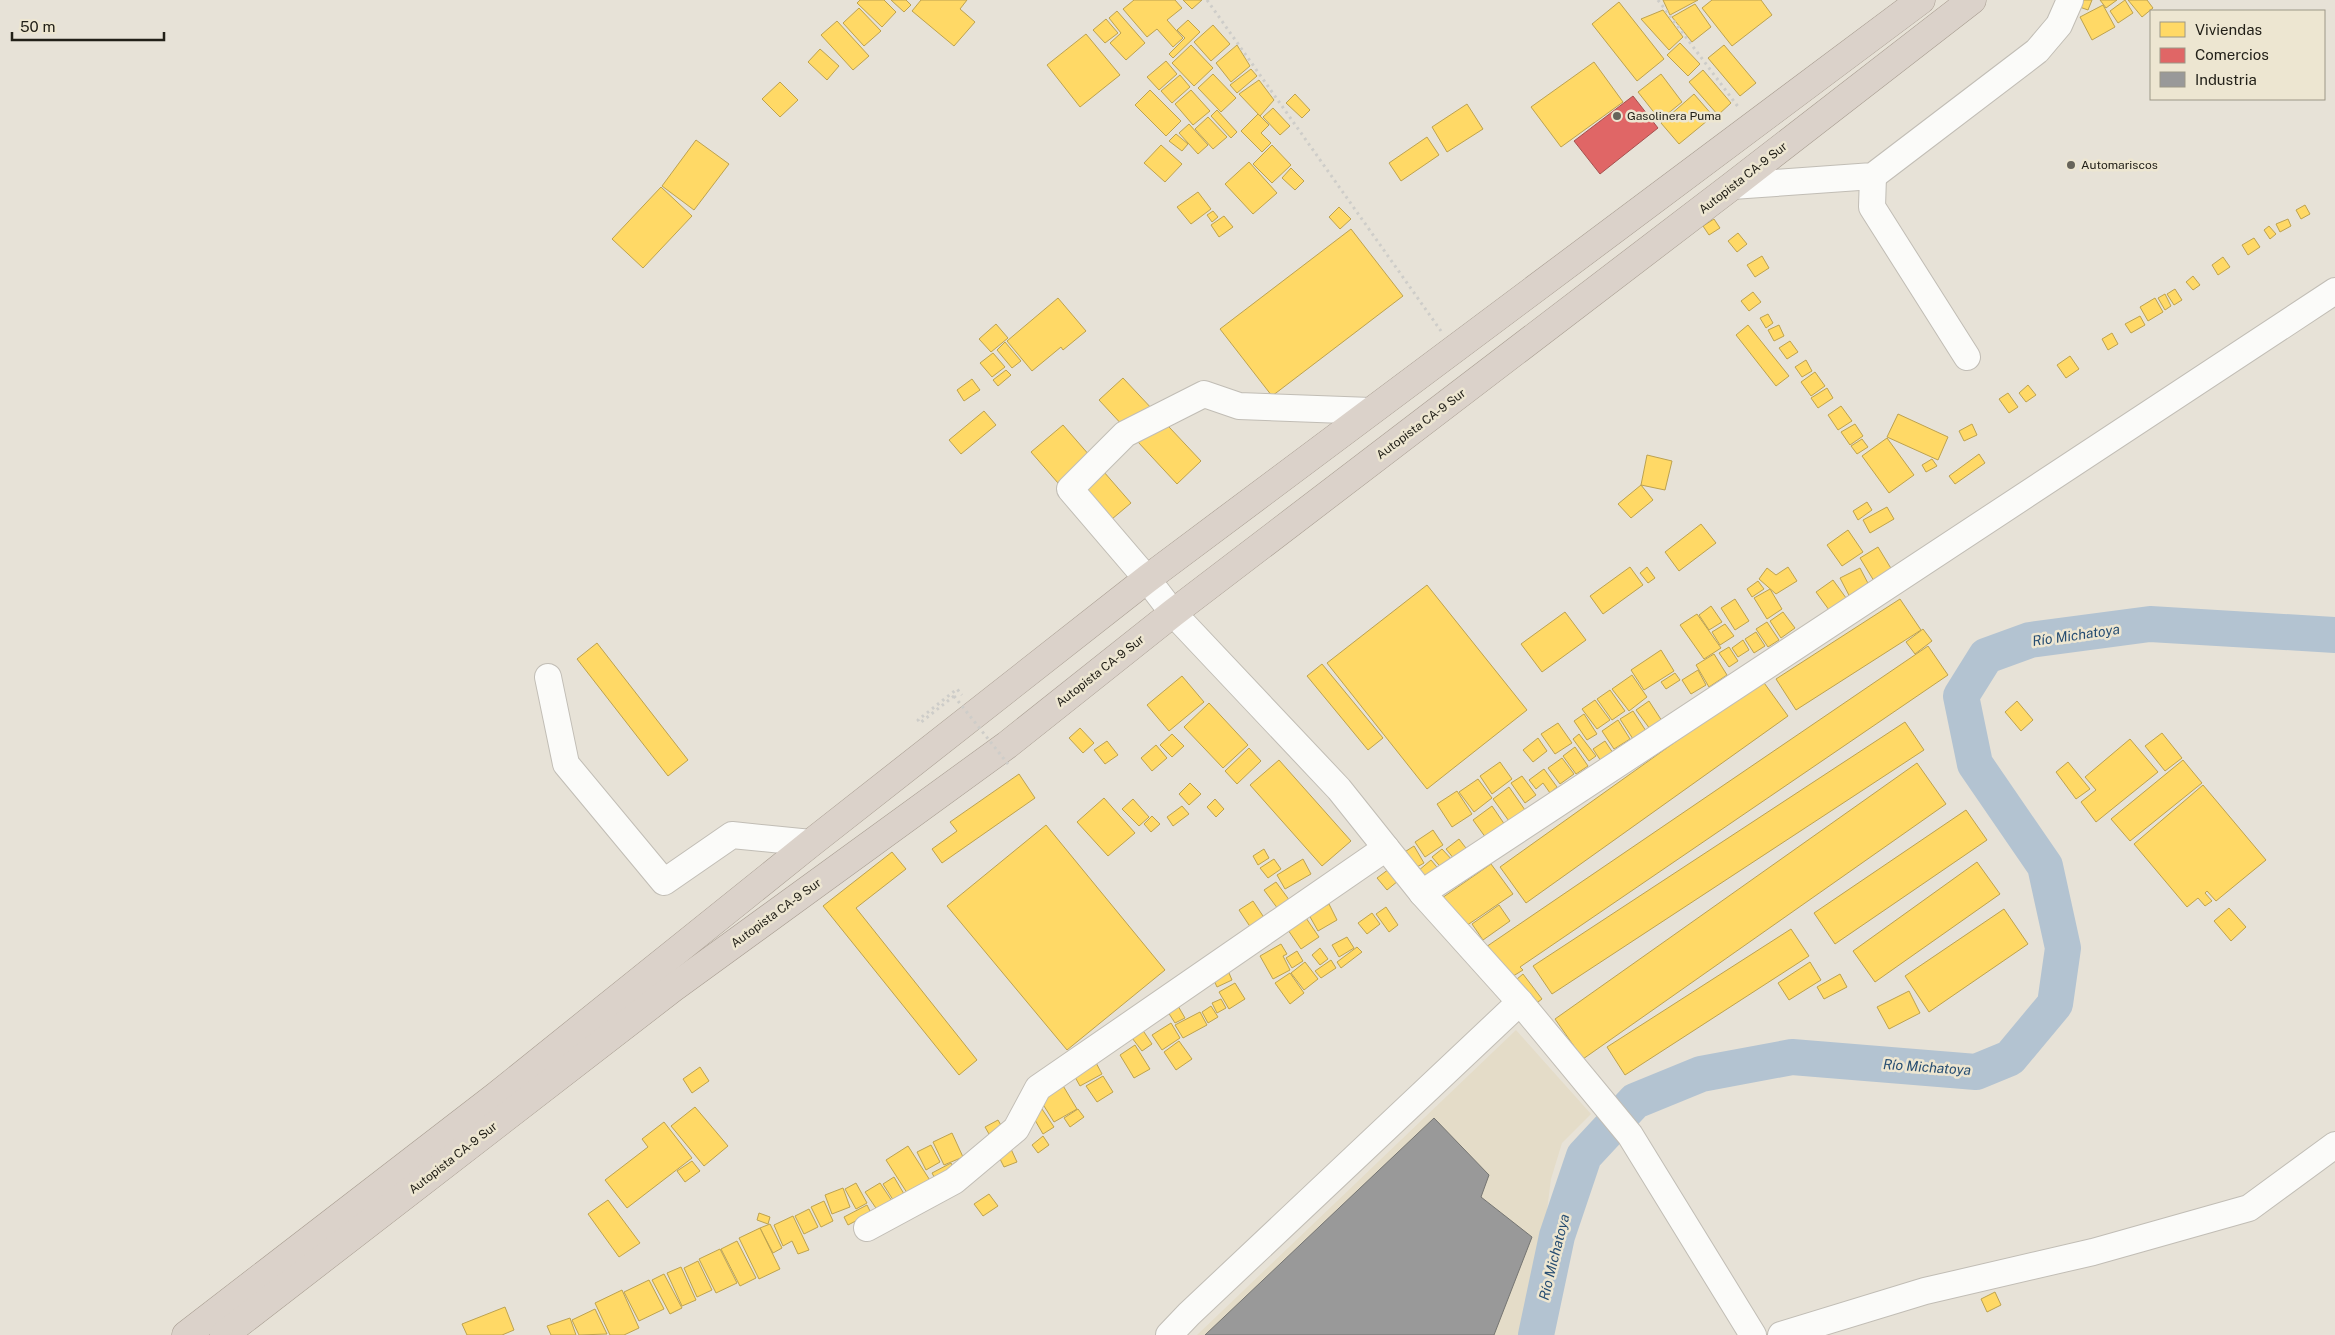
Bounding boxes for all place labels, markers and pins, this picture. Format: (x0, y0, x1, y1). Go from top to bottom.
place label: Gasolinera Puma (1627, 109, 1721, 123)
marker: Gasolinera Puma (1611, 110, 1623, 122)
place label: Automariscos (2081, 158, 2158, 172)
marker: Automariscos (2065, 159, 2077, 171)

